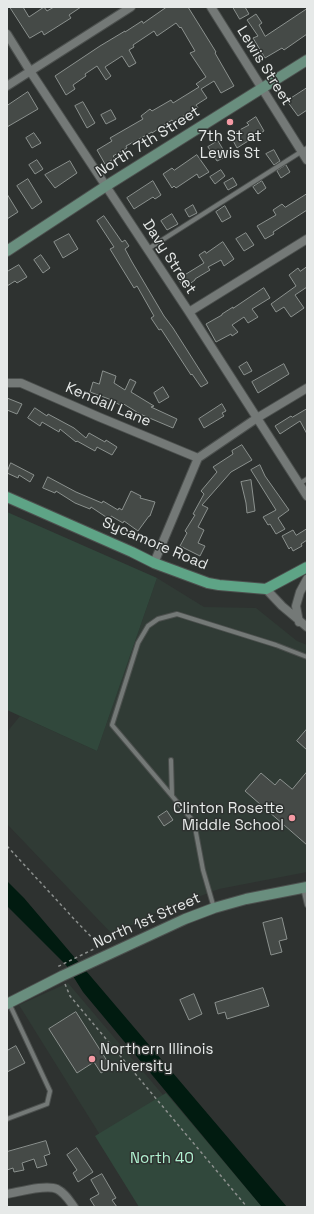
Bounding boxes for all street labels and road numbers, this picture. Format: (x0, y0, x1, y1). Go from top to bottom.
street label: Lewis Street (232, 23, 296, 109)
street label: North 7th Street (93, 103, 203, 181)
street label: Davy Street (138, 216, 200, 298)
street label: Kendall Lane (62, 379, 154, 431)
street label: Sycamore Road (99, 514, 211, 574)
street label: North 1st Street (91, 889, 203, 953)

